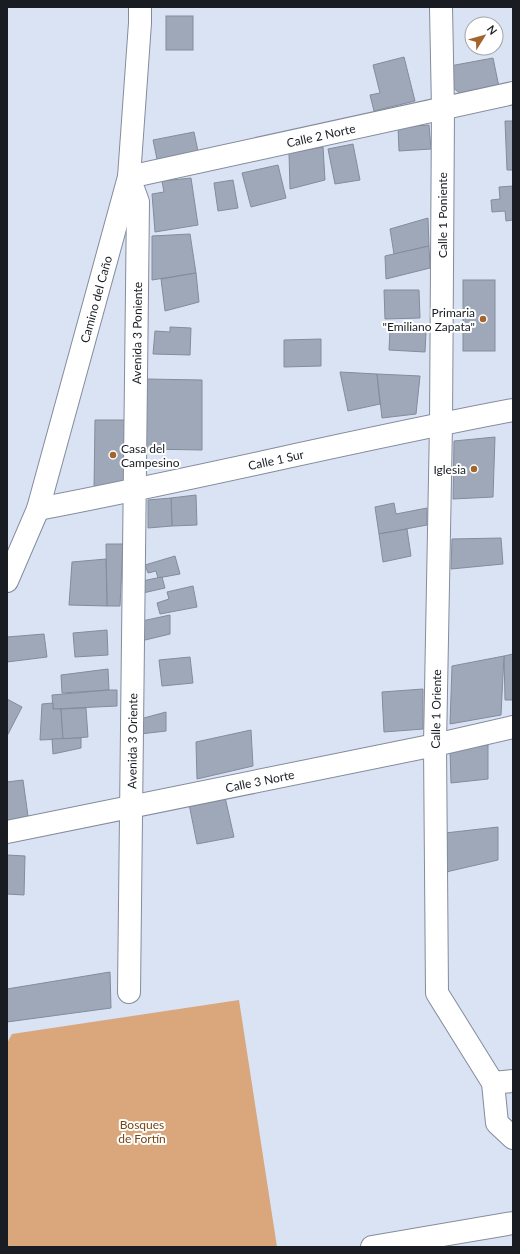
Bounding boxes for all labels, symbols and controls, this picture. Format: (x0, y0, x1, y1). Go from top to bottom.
north arrow (464, 16, 504, 56)
text: N (485, 22, 500, 37)
street label: Calle 2 Norte (285, 120, 357, 150)
street label: Calle 1 Poniente (435, 172, 450, 258)
street label: Camino del Caño (76, 254, 115, 344)
street label: Avenida 3 Poniente (128, 282, 145, 384)
place label: Primaria "Emiliano Zapata" (382, 305, 475, 334)
marker: Primaria "Emiliano Zapata" (478, 314, 488, 324)
place label: Casa del Campesino (121, 441, 180, 470)
street label: Calle 1 Sur (247, 446, 306, 473)
marker: Casa del Campesino (108, 450, 118, 460)
place label: Iglesia (433, 462, 466, 477)
marker: Iglesia (469, 464, 479, 474)
street label: Calle 1 Oriente (428, 669, 444, 749)
street label: Avenida 3 Oriente (124, 693, 140, 789)
street label: Calle 3 Norte (224, 766, 296, 795)
park label: Bosques de Fortín (118, 1117, 166, 1146)

